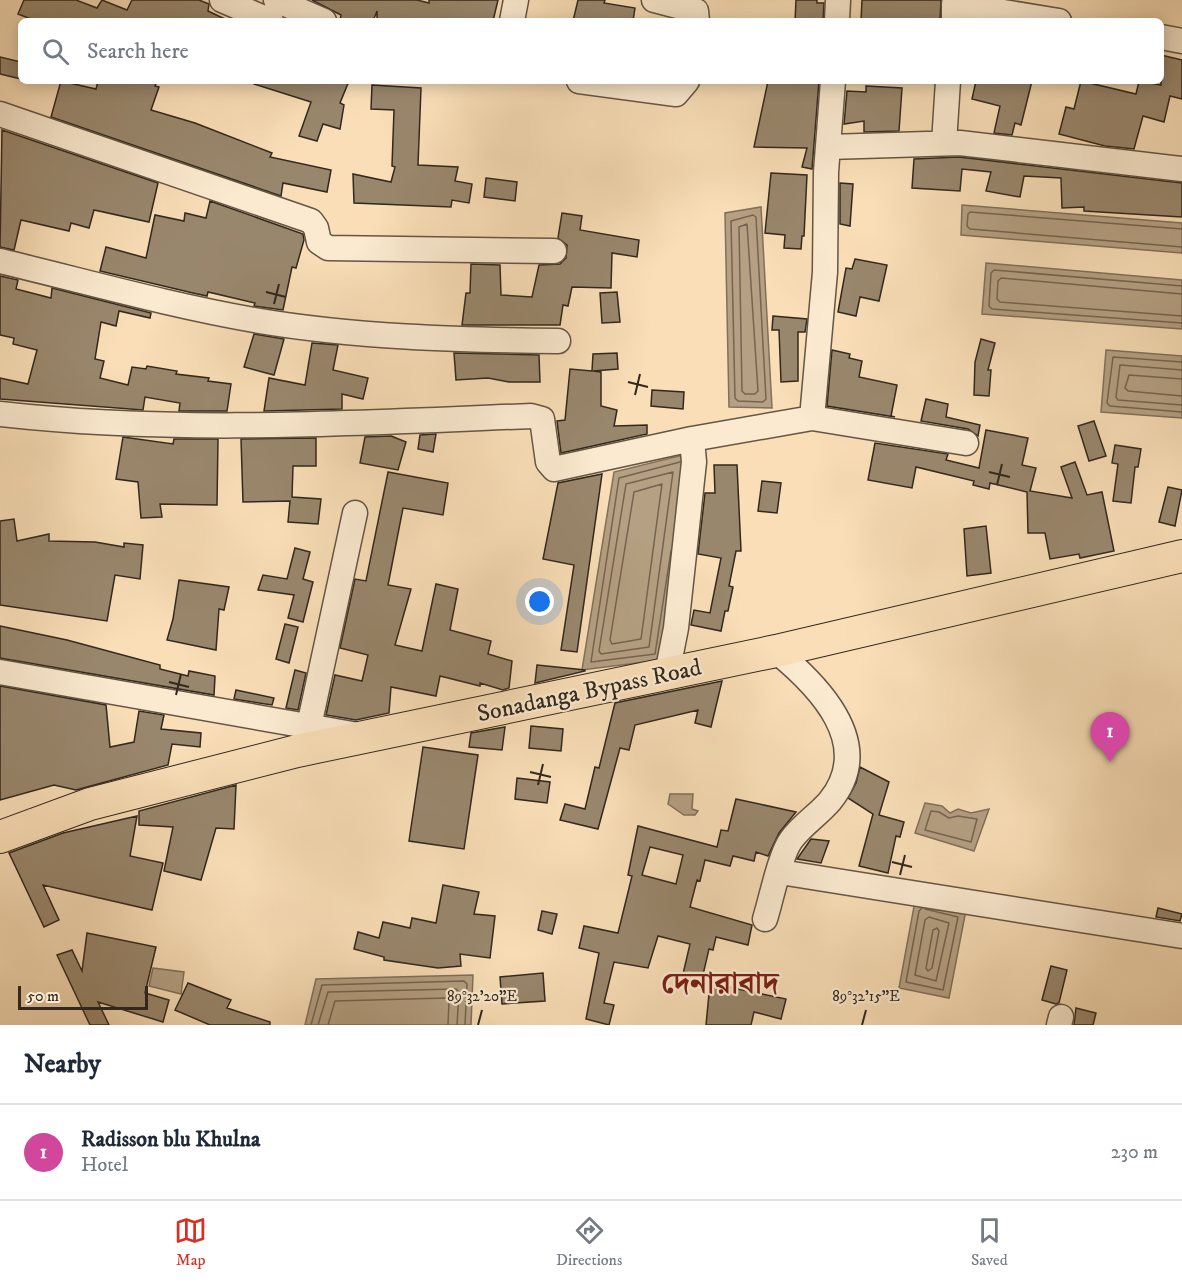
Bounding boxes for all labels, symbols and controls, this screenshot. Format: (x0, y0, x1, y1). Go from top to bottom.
search box (18, 18, 1164, 84)
icon: search (39, 35, 72, 68)
text: Search here (87, 38, 189, 65)
your location (525, 587, 554, 616)
street label: Sonadanga Bypass Road (474, 653, 704, 729)
pin: 1 (1090, 712, 1130, 762)
district label: দেনারাবাদ (661, 966, 780, 1003)
scale bar (18, 983, 148, 1010)
text: 50 m (27, 986, 59, 1006)
text: 89°32'20"E (447, 987, 517, 1006)
text: 89°32'15"E (832, 987, 900, 1006)
text: Nearby (24, 1048, 101, 1081)
text: Radisson blu Khulna (81, 1126, 260, 1153)
text: 1 (40, 1140, 47, 1165)
text: 230 m (1111, 1140, 1158, 1165)
text: Hotel (81, 1153, 128, 1178)
tab: Map (174, 1214, 207, 1270)
tab: Directions (556, 1214, 622, 1270)
tab: Saved (971, 1214, 1008, 1270)

